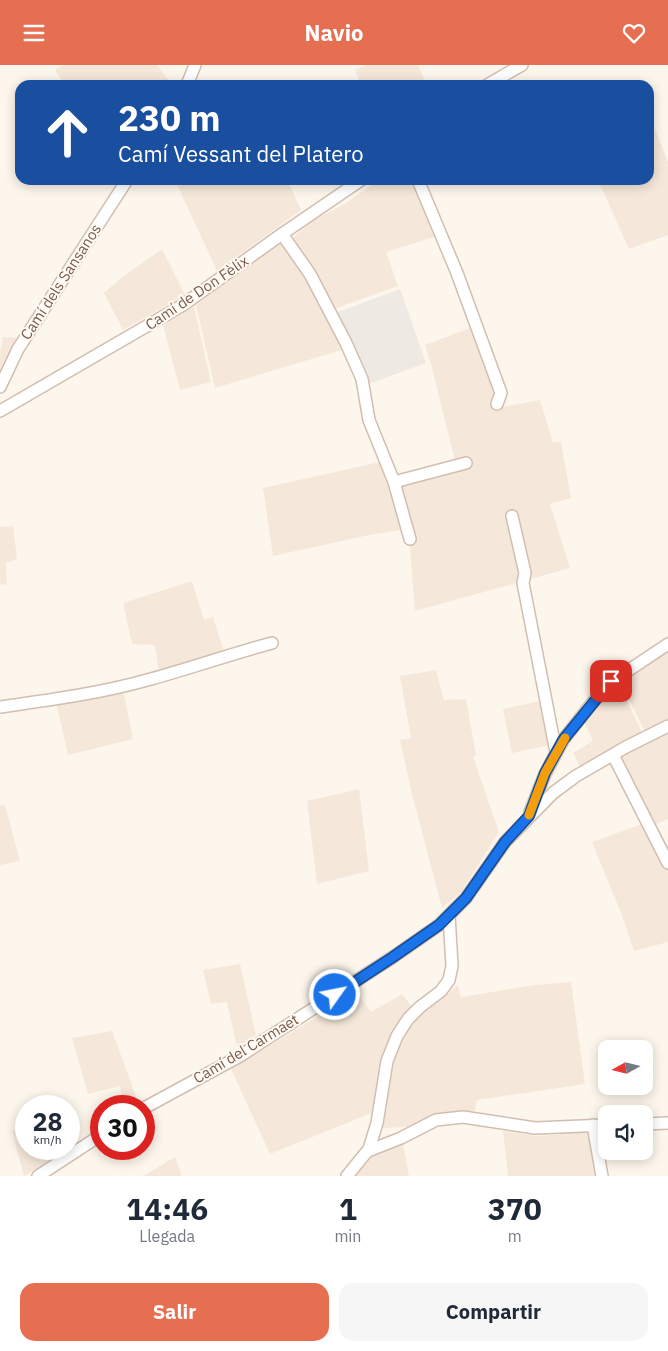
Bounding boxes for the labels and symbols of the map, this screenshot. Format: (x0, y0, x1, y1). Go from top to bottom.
street label: Camí dels Sansanos (16, 220, 105, 343)
street label: Camí de Don Fèlix (141, 251, 252, 334)
pin (590, 660, 632, 702)
position arrow (308, 968, 360, 1020)
street label: Camí del Carmaet (190, 1010, 302, 1088)
north arrow (598, 1040, 652, 1095)
speed limit sign: 30 (90, 1095, 155, 1160)

